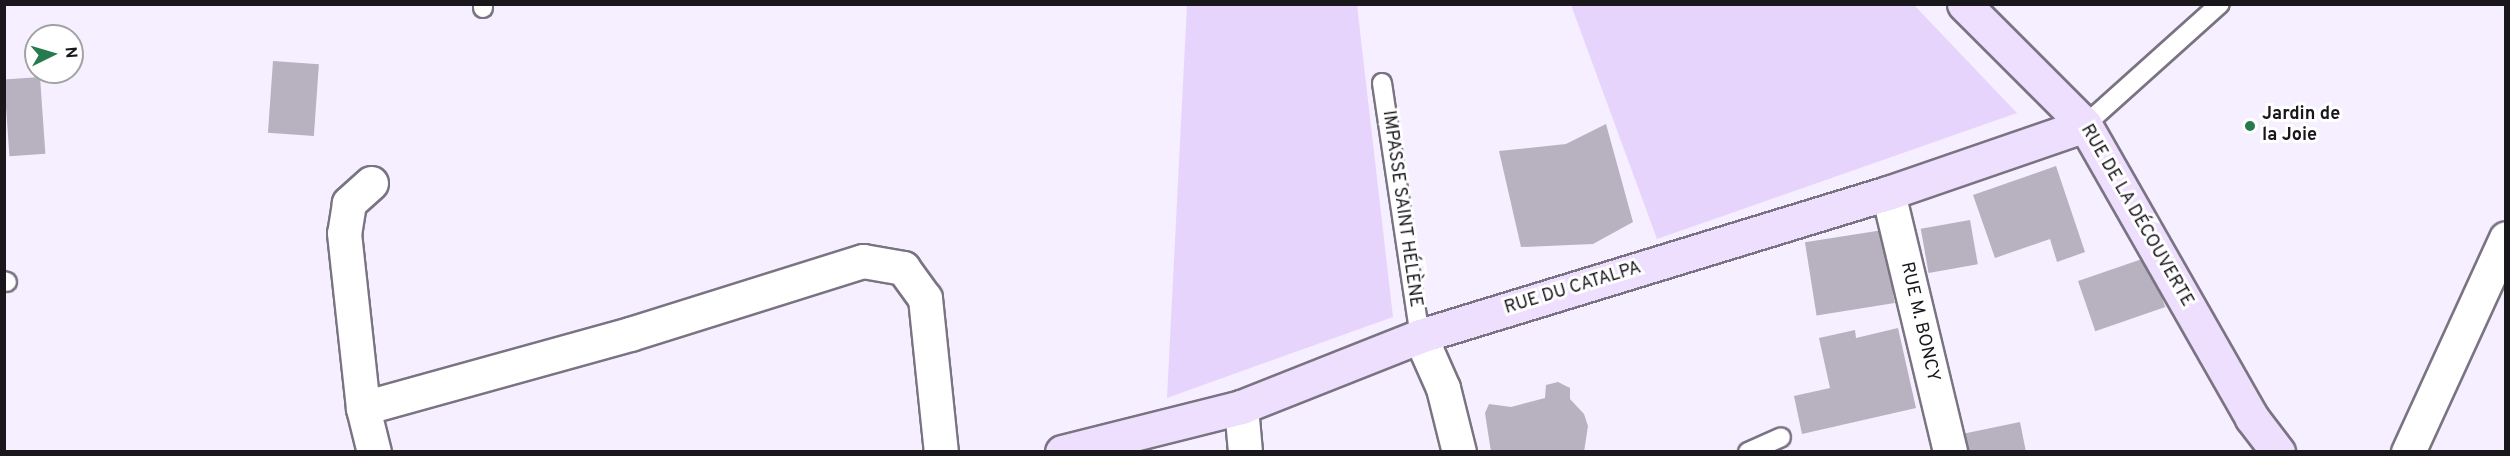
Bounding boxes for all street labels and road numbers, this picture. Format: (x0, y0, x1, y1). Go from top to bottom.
street label: IMPASSE SAINT HÉLÈNE (1376, 109, 1426, 309)
street label: RUE DE LA DÉCOUVERTE (2075, 121, 2197, 311)
street label: RUE DU CATALPA (1502, 258, 1644, 320)
street label: RUE M. BONCY (1895, 260, 1943, 384)

